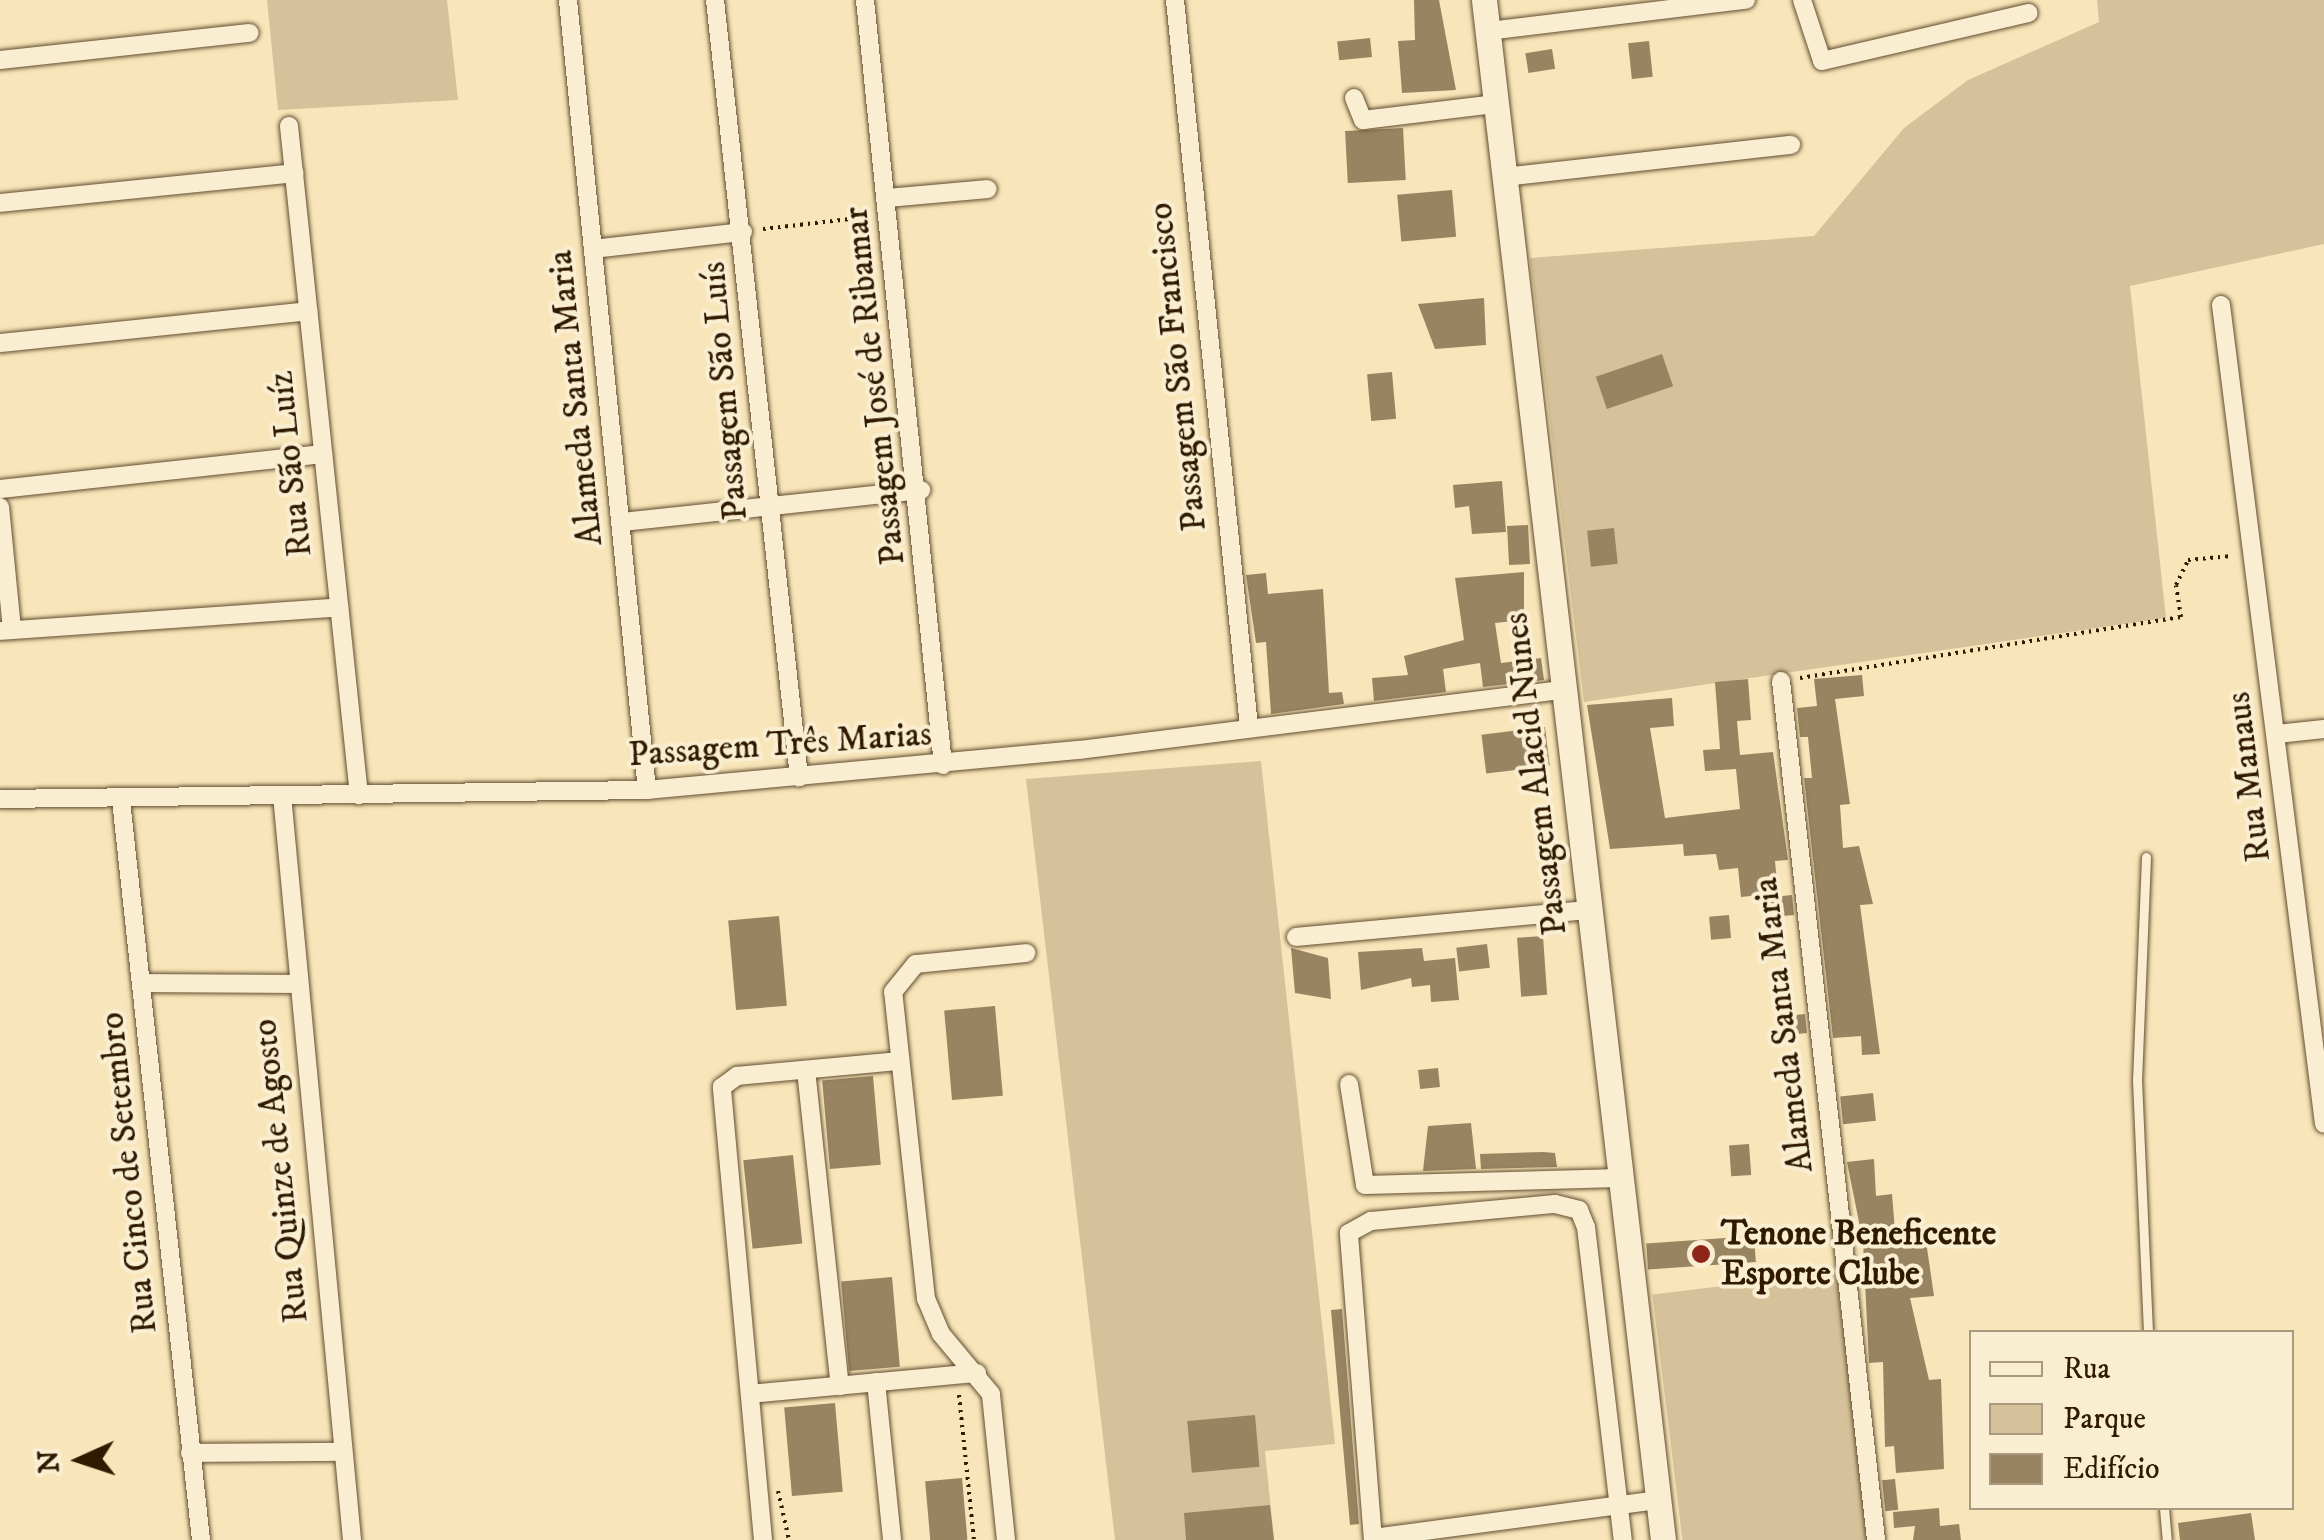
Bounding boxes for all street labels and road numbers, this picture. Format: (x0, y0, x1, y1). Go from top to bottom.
street label: Passagem São Francisco (1140, 201, 1216, 533)
street label: Passagem José de Ribamar (835, 205, 915, 567)
street label: Alameda Santa Maria (540, 248, 612, 548)
street label: Passagem São Luís (693, 260, 757, 522)
street label: Rua São Luíz (260, 369, 322, 559)
street label: Passagem Alacid Nunes (1495, 610, 1577, 938)
street label: Rua Manaus (2218, 690, 2280, 864)
street label: Passagem Três Marias (627, 713, 933, 777)
street label: Alameda Santa Maria (1745, 875, 1823, 1175)
street label: Rua Cinco de Setembro (91, 1010, 167, 1336)
street label: Rua Quinze de Agosto (244, 1017, 318, 1325)

